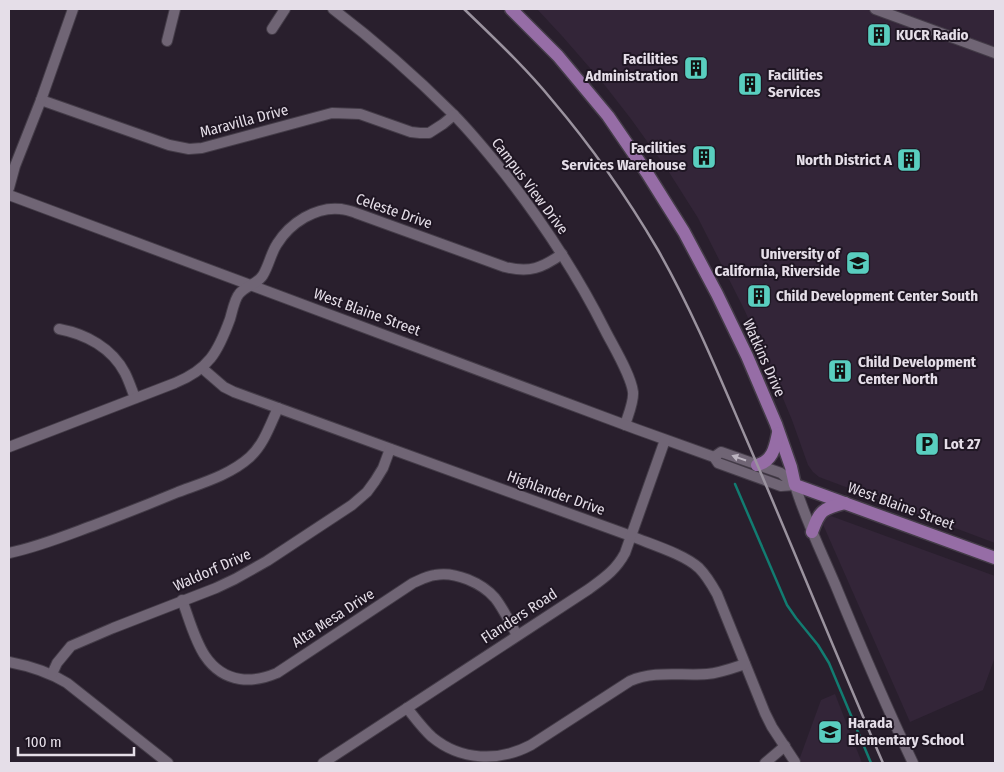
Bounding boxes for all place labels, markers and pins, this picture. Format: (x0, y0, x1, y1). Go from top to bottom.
building icon: KUCR Radio (866, 22, 892, 48)
place label: KUCR Radio (896, 26, 969, 44)
place label: Facilities Administration (584, 50, 678, 85)
building icon: Facilities Administration (683, 55, 709, 81)
place label: Facilities Services (768, 66, 823, 101)
building icon: Facilities Services (737, 71, 763, 97)
place label: Facilities Services Warehouse (562, 139, 686, 174)
building icon: Facilities Services Warehouse (691, 144, 717, 170)
building icon: North District A (896, 147, 922, 173)
place label: North District A (796, 151, 893, 169)
place label: University of California, Riverside (715, 245, 841, 280)
school or university icon: University of California, Riverside (845, 250, 871, 276)
building icon: Child Development Center South (746, 283, 772, 309)
place label: Child Development Center South (776, 287, 978, 305)
place label: Child Development Center North (858, 353, 977, 388)
building icon: Child Development Center North (827, 358, 853, 384)
parking icon: Lot 27 (914, 431, 940, 457)
place label: Lot 27 (944, 435, 981, 453)
place label: Harada Elementary School (848, 714, 965, 749)
school or university icon: Harada Elementary School (817, 719, 843, 745)

